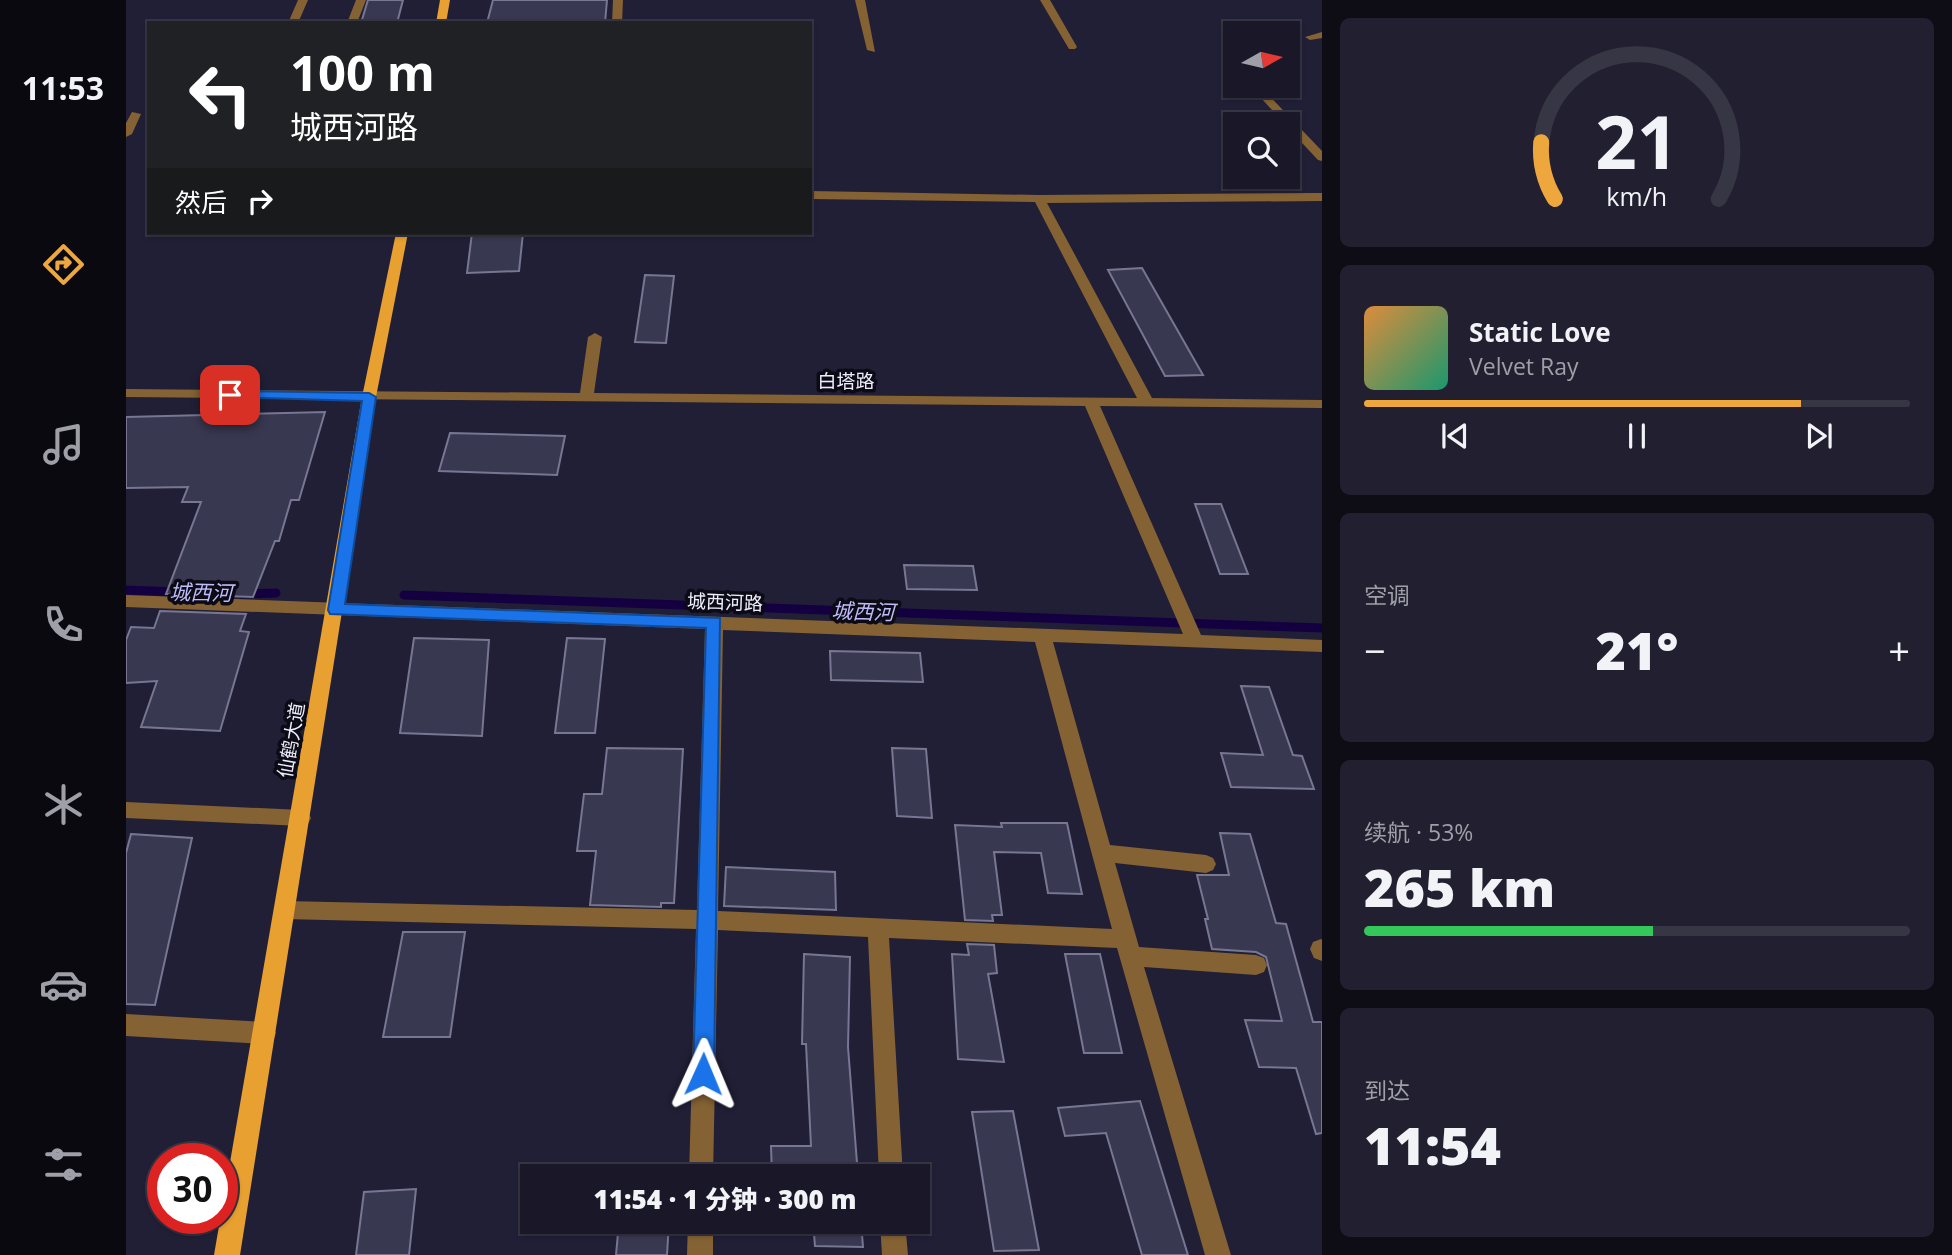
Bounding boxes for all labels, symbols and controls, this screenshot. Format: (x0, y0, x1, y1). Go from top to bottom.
north arrow (1223, 21, 1300, 98)
map controls (1223, 21, 1300, 189)
text: 100 m (290, 39, 435, 105)
icon: left (175, 49, 266, 140)
text: 11:53 (22, 66, 104, 109)
text: 21 (1595, 91, 1679, 190)
text: 城西河路 (290, 105, 418, 148)
button: search (1223, 112, 1300, 189)
text: km/h (1607, 179, 1667, 213)
icon: right (241, 182, 279, 220)
text: 然后 (175, 184, 227, 220)
icon: directions (39, 240, 88, 289)
text: Static Love (1469, 314, 1611, 350)
text: Velvet Ray (1469, 350, 1579, 382)
pin (200, 365, 260, 425)
street label: 白塔路 (817, 368, 875, 394)
icon: arrive (211, 376, 249, 414)
icon: previous (1436, 417, 1474, 455)
icon: pause (1618, 417, 1656, 455)
icon: next (1800, 417, 1838, 455)
icon: music (39, 420, 88, 469)
water label: 城西河 (169, 577, 237, 607)
text: 空调 (1364, 579, 1410, 611)
street label: 城西河路 (687, 588, 763, 616)
water label: 城西河 (831, 596, 899, 626)
icon: phone (39, 600, 88, 649)
text: 21° (1596, 614, 1678, 685)
text: − (1364, 624, 1386, 676)
text: + (1888, 624, 1910, 676)
street label: 仙鹤大道 (272, 700, 310, 780)
icon: climate (39, 780, 88, 829)
text: 续航 · 53% (1364, 816, 1473, 848)
text: 265 km (1364, 851, 1555, 922)
icon: car (39, 960, 88, 1009)
position arrow (666, 1037, 740, 1111)
text: 到达 (1364, 1074, 1410, 1106)
text: 11:54 (1364, 1109, 1501, 1180)
icon: filters (39, 1140, 88, 1189)
speed limit sign: 30 (147, 1143, 238, 1234)
text: 11:54 · 1 分钟 · 300 m (594, 1181, 856, 1217)

